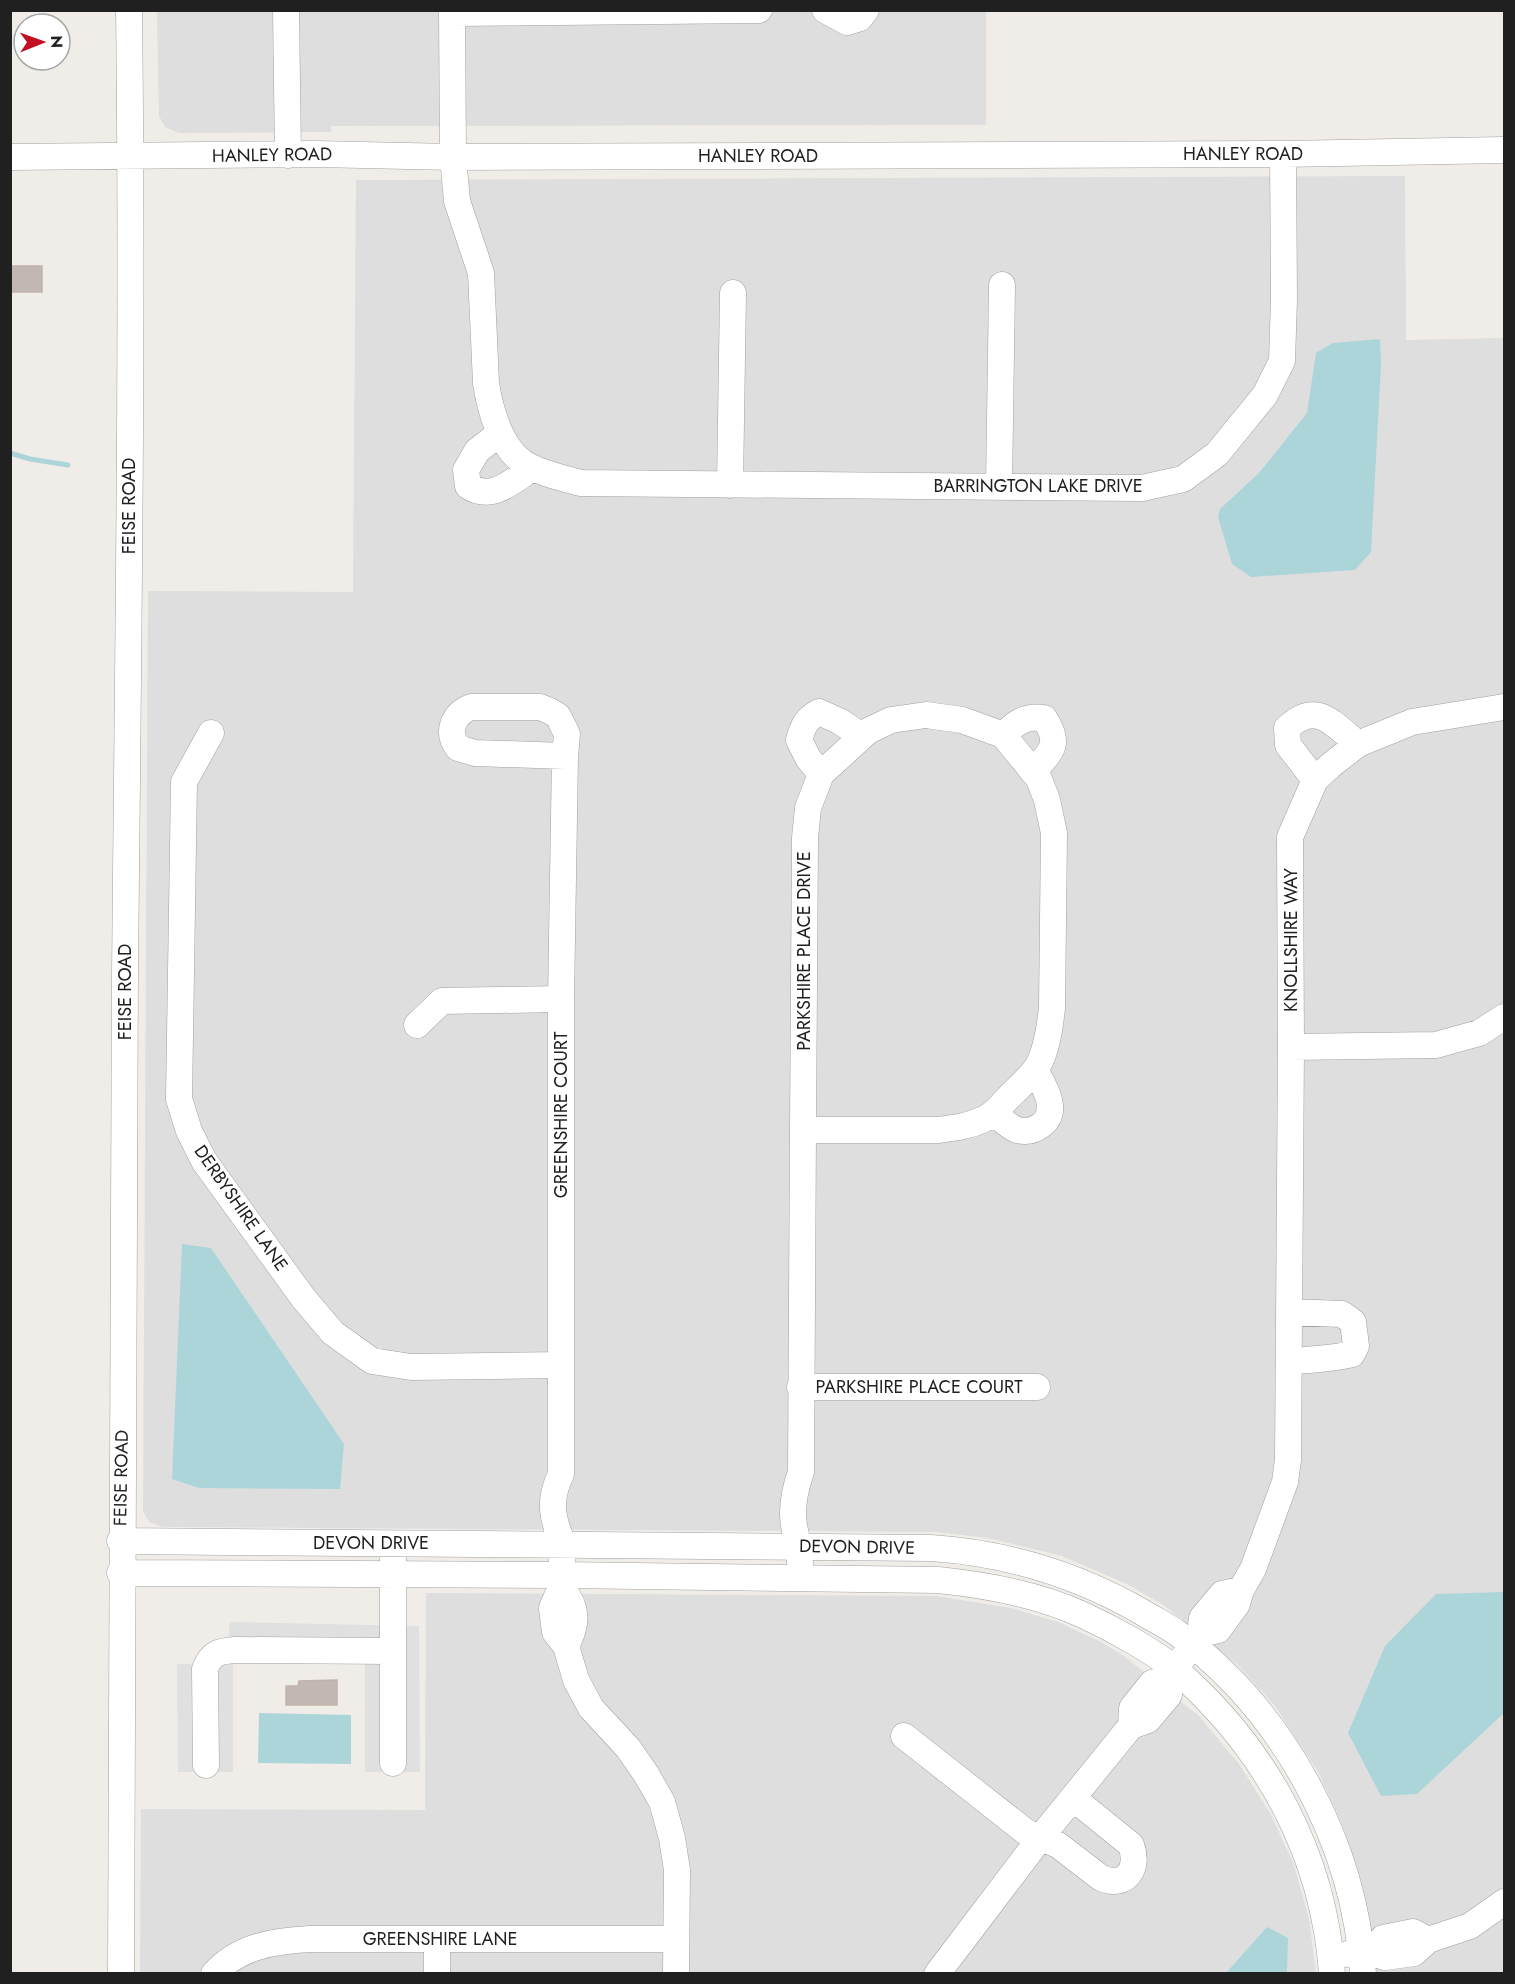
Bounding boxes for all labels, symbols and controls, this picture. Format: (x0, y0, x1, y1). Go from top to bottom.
north arrow (12, 12, 72, 72)
text: N (45, 35, 68, 48)
street label: HANLEY ROAD (212, 141, 332, 169)
street label: HANLEY ROAD (1183, 141, 1303, 167)
street label: HANLEY ROAD (698, 143, 818, 169)
street label: FEISE ROAD (116, 458, 142, 554)
street label: BARRINGTON LAKE DRIVE (933, 473, 1143, 499)
street label: PARKSHIRE PLACE DRIVE (791, 851, 817, 1051)
street label: KNOLLSHIRE WAY (1278, 867, 1304, 1012)
street label: FEISE ROAD (112, 944, 138, 1040)
street label: GREENSHIRE COURT (548, 1031, 574, 1198)
street label: DERBYSHIRE LANE (188, 1140, 294, 1276)
street label: PARKSHIRE PLACE COURT (816, 1374, 1023, 1400)
street label: FEISE ROAD (107, 1430, 135, 1526)
street label: DEVON DRIVE (313, 1530, 429, 1556)
street label: DEVON DRIVE (799, 1533, 915, 1561)
street label: GREENSHIRE LANE (363, 1926, 517, 1952)

